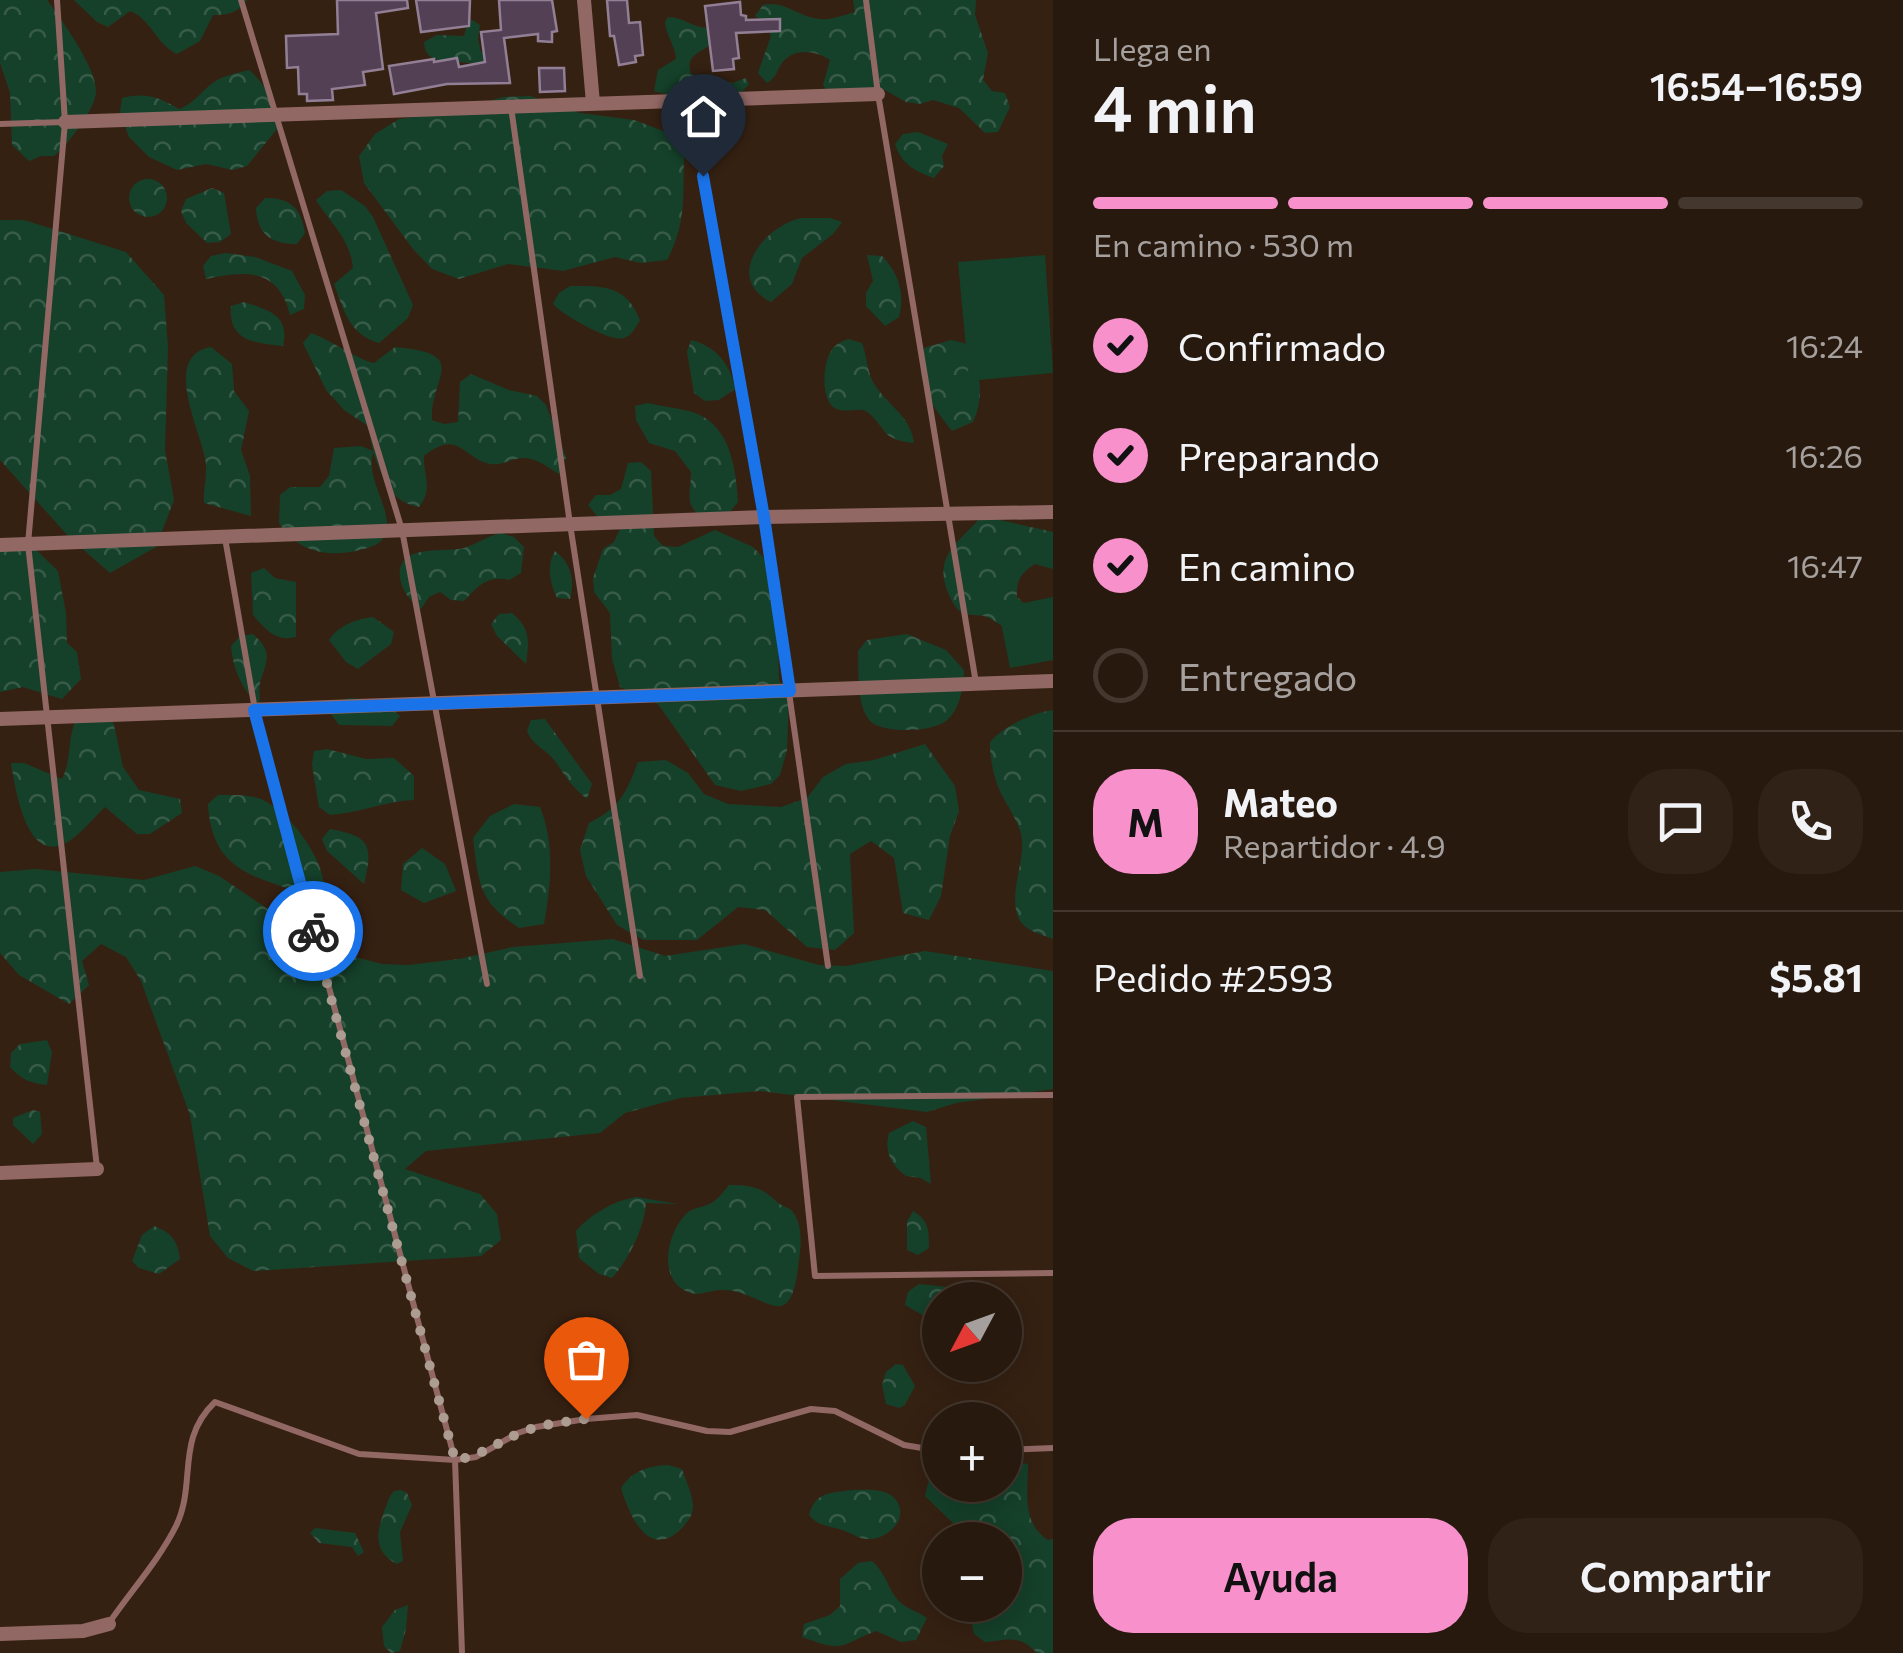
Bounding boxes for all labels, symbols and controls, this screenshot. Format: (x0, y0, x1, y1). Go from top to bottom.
text: Llega en (1093, 28, 1212, 68)
text: 16:54–16:59 (1650, 62, 1863, 109)
text: 4 min (1093, 66, 1257, 145)
pin (661, 74, 746, 177)
icon: home (676, 89, 731, 144)
text: En camino · 530 m (1093, 224, 1354, 264)
icon: check (1093, 318, 1148, 373)
text: Confirmado (1178, 322, 1386, 369)
text: 16:24 (1786, 325, 1863, 365)
icon: check (1093, 428, 1148, 483)
text: Preparando (1178, 432, 1380, 479)
text: 16:26 (1785, 435, 1863, 475)
icon: check (1093, 538, 1148, 593)
text: En camino (1178, 542, 1356, 589)
text: 16:47 (1787, 545, 1863, 585)
text: Entregado (1178, 652, 1357, 699)
button: chat (1628, 769, 1733, 874)
button: phone (1758, 769, 1863, 874)
text: Mateo (1223, 778, 1338, 825)
text: M (1127, 798, 1164, 845)
text: Repartidor · 4.9 (1223, 825, 1446, 865)
courier (263, 881, 363, 981)
icon: bike (286, 904, 341, 959)
text: Pedido #2593 (1093, 953, 1333, 1000)
text: $5.81 (1769, 953, 1863, 1000)
north arrow (922, 1282, 1022, 1382)
map controls (922, 1282, 1022, 1622)
pin (544, 1317, 629, 1420)
icon: bag (559, 1332, 614, 1387)
button: + (922, 1402, 1022, 1502)
button: Ayuda (1093, 1518, 1468, 1633)
button: Compartir (1488, 1518, 1863, 1633)
button: − (922, 1522, 1022, 1622)

